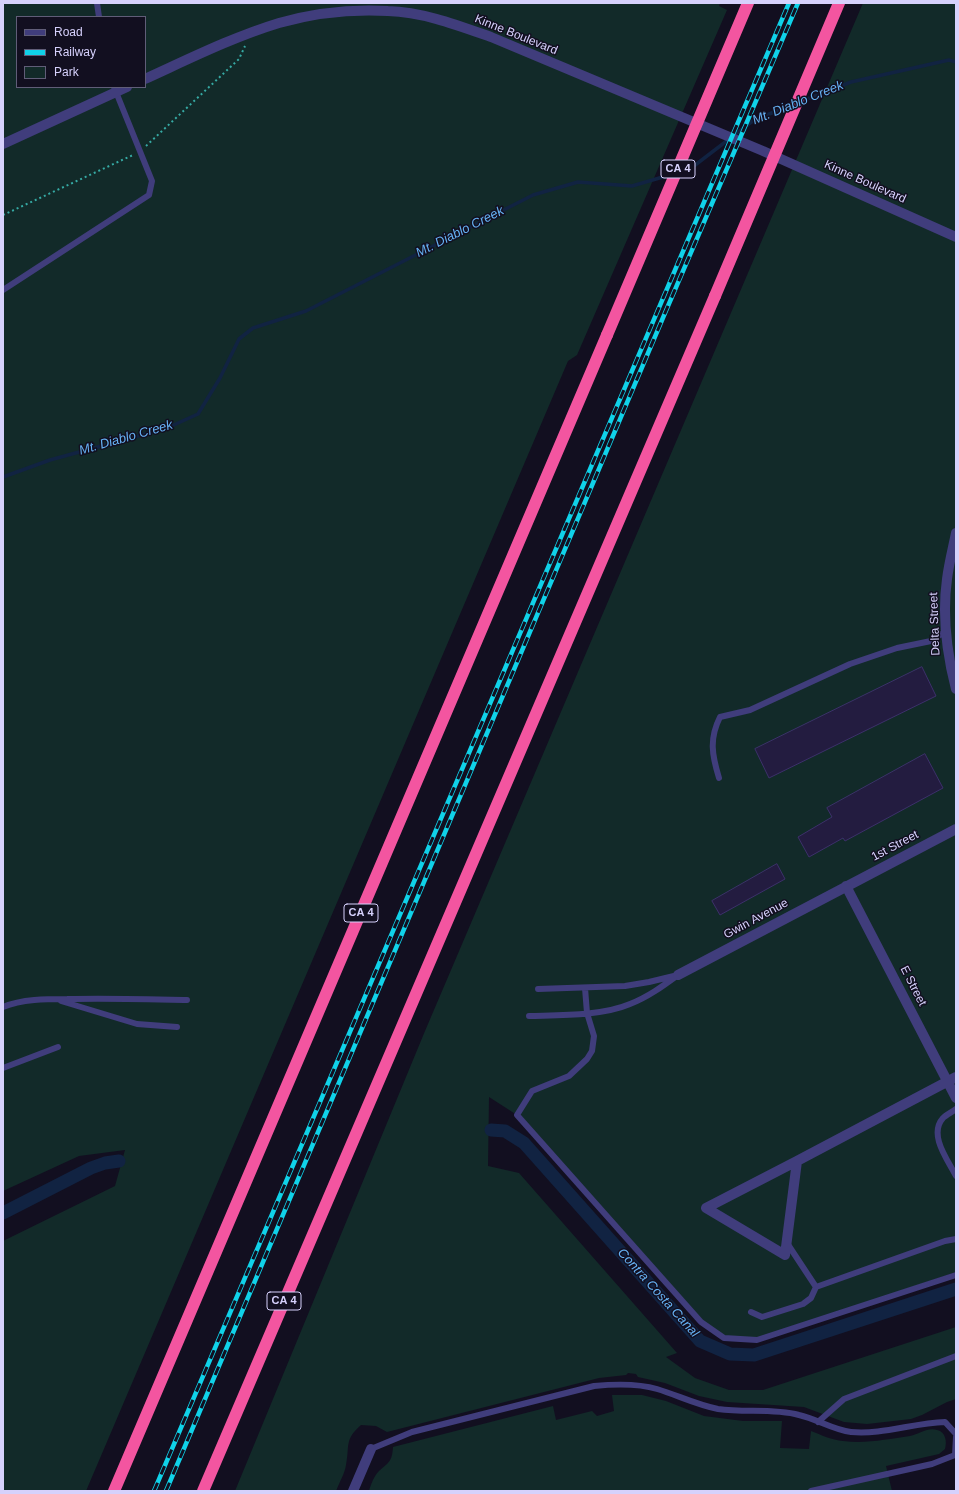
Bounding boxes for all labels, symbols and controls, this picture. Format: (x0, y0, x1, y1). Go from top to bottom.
street label: Kinne Boulevard (472, 12, 560, 58)
legend (16, 16, 146, 88)
text: Road (54, 25, 83, 39)
text: Railway (54, 45, 96, 59)
text: Park (54, 65, 79, 79)
water label: Mt. Diablo Creek (750, 78, 846, 128)
street label: Kinne Boulevard (822, 158, 908, 206)
road number: CA 4 (661, 160, 695, 178)
water label: Mt. Diablo Creek (413, 203, 507, 261)
water label: Mt. Diablo Creek (77, 417, 175, 459)
street label: Delta Street (927, 592, 943, 656)
street label: 1st Street (869, 828, 921, 864)
street label: Gwin Avenue (721, 896, 791, 942)
road number: CA 4 (344, 904, 378, 922)
street label: E Street (897, 963, 929, 1009)
water label: Contra Costa Canal (614, 1245, 702, 1341)
road number: CA 4 (267, 1292, 301, 1310)

